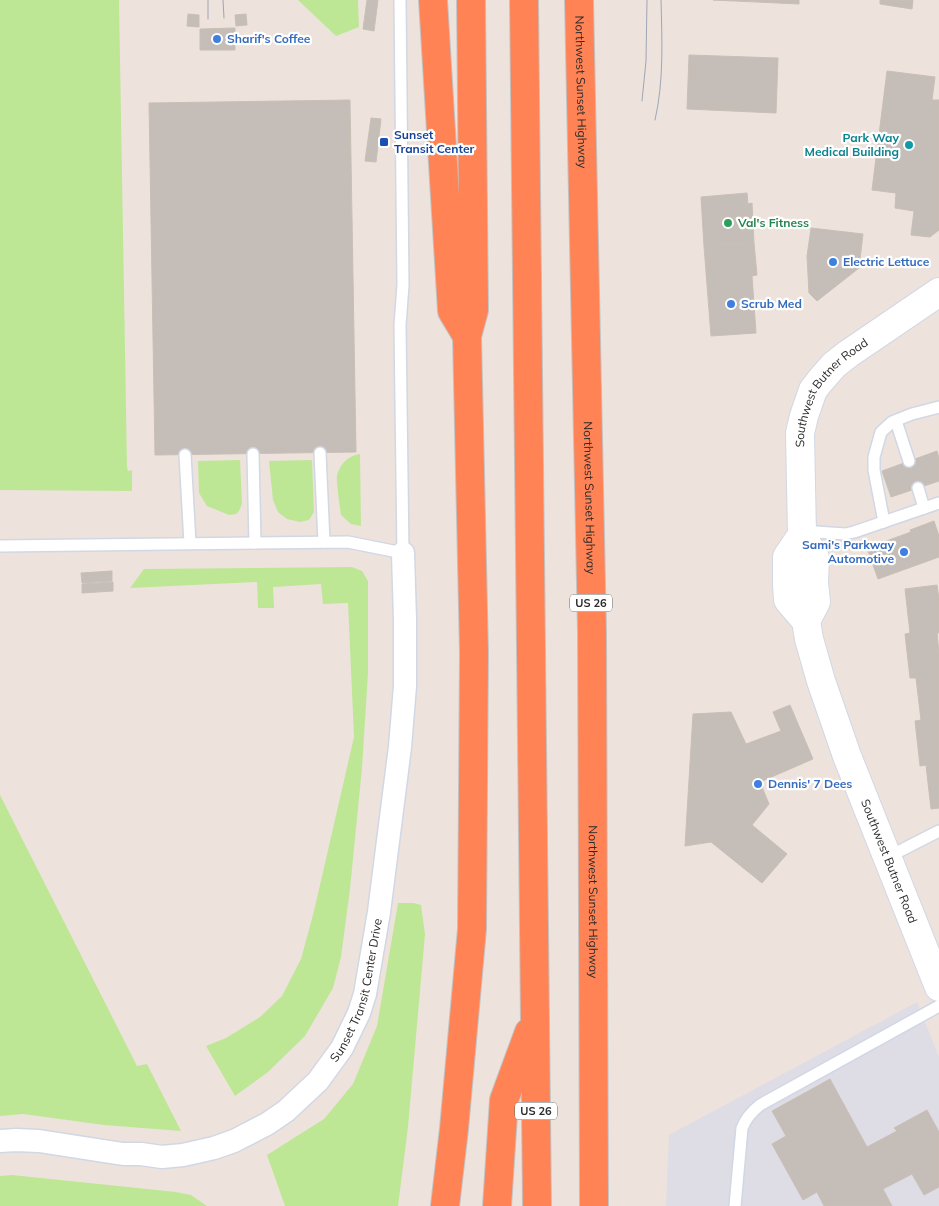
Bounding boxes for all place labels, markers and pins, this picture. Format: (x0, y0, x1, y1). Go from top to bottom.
place label: Sharif's Coffee (227, 31, 311, 46)
marker: Sharif's Coffee (211, 33, 223, 45)
place label: Sunset Transit Center (394, 127, 474, 156)
place label: Park Way Medical Building (805, 130, 899, 159)
marker: Sunset Transit Center (378, 136, 390, 148)
marker: Park Way Medical Building (903, 139, 915, 151)
place label: Val's Fitness (737, 215, 809, 230)
marker: Val's Fitness (722, 217, 734, 229)
place label: Electric Lettuce (843, 254, 930, 269)
marker: Electric Lettuce (827, 256, 839, 268)
place label: Scrub Med (741, 296, 802, 311)
marker: Scrub Med (725, 298, 737, 310)
place label: Sami's Parkway Automotive (802, 537, 894, 566)
marker: Sami's Parkway Automotive (898, 546, 910, 558)
place label: Dennis' 7 Dees (768, 776, 852, 791)
marker: Dennis' 7 Dees (752, 778, 764, 790)

